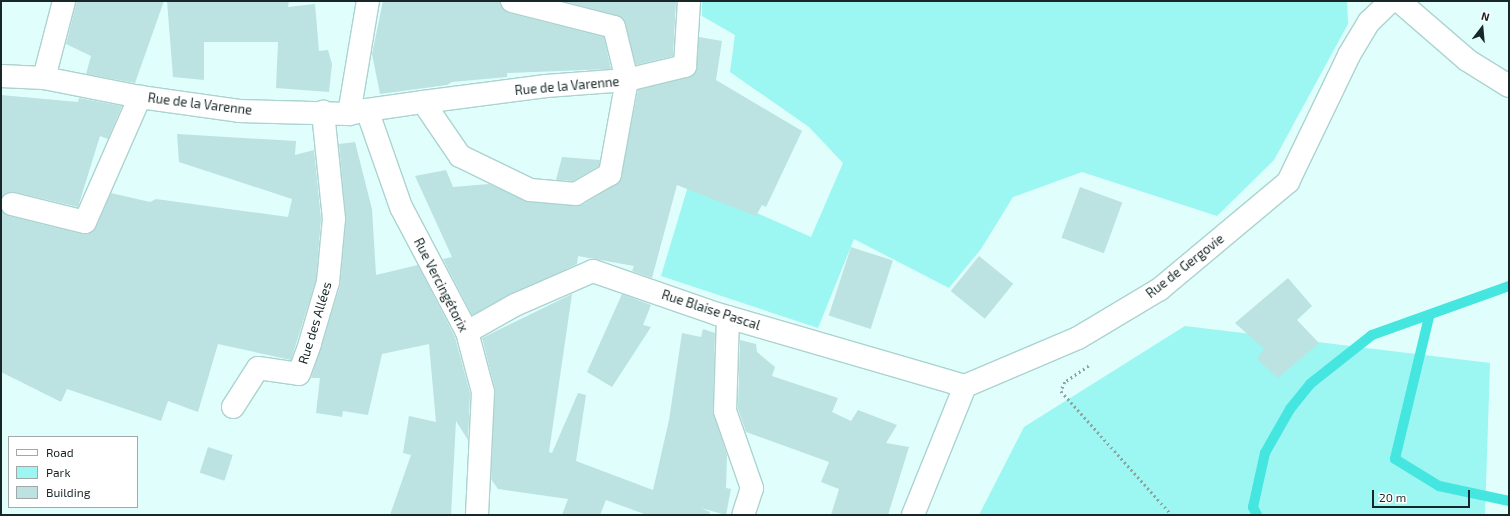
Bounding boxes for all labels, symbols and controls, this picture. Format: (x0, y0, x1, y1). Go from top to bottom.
north arrow (1462, 8, 1502, 48)
text: N (1480, 9, 1491, 23)
street label: Rue de la Varenne (514, 74, 620, 98)
street label: Rue de la Varenne (147, 90, 253, 118)
street label: Rue de Gergovie (1143, 231, 1227, 301)
street label: Rue Vercingétorix (411, 235, 471, 335)
street label: Rue des Allées (295, 280, 335, 366)
street label: Rue Blaise Pascal (660, 287, 762, 333)
legend (8, 436, 138, 508)
text: Road (46, 445, 74, 459)
text: Park (46, 465, 71, 479)
scale bar (1374, 482, 1472, 508)
text: Building (46, 485, 90, 499)
text: 20 m (1379, 490, 1406, 504)

